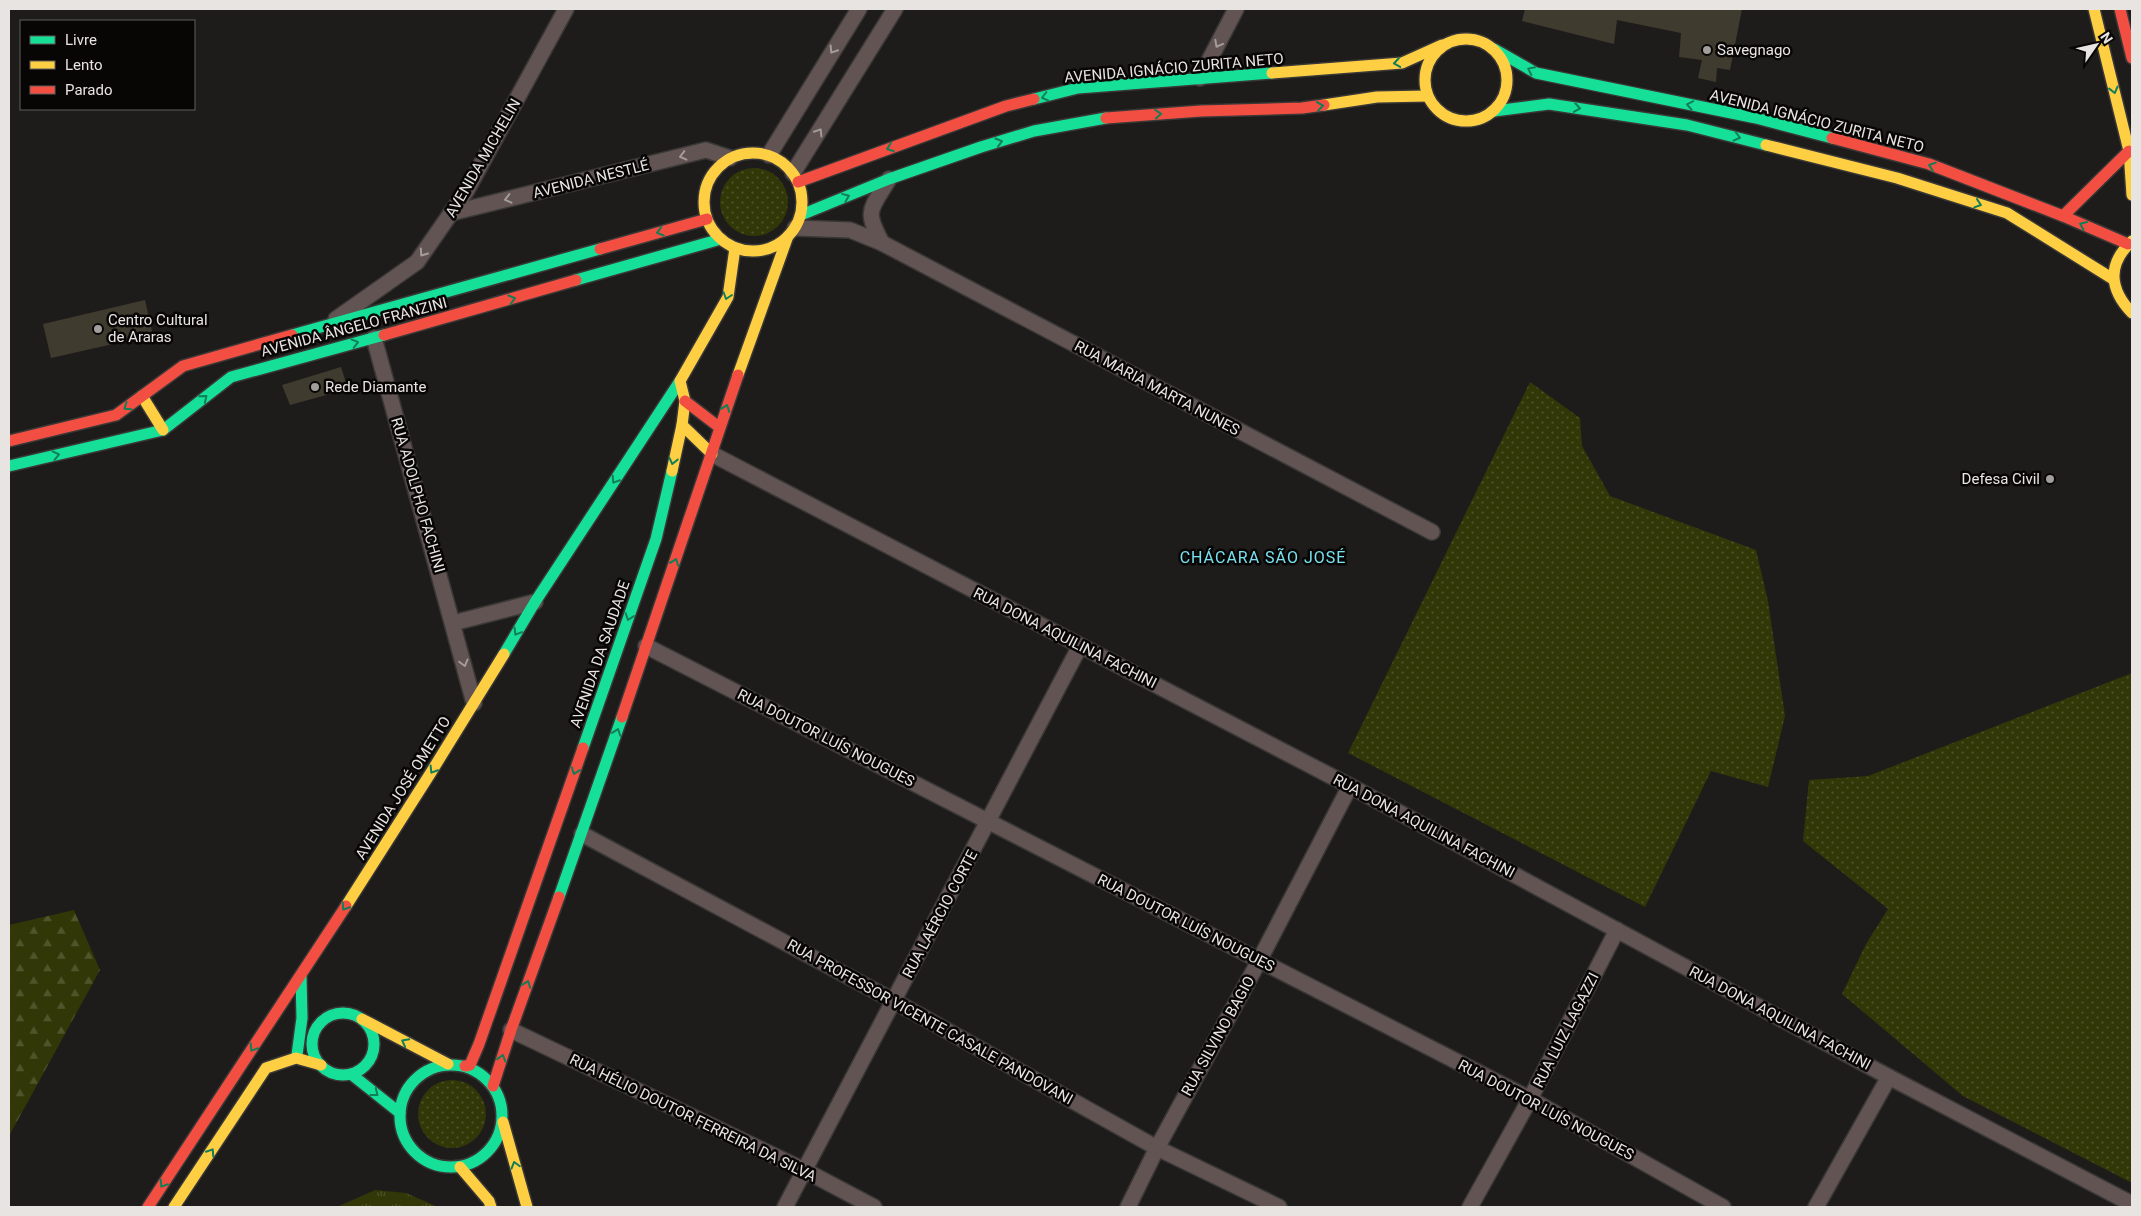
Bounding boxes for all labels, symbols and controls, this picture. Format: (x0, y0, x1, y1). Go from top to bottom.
legend (20, 20, 195, 110)
north arrow (2071, 20, 2121, 70)
text: N (2097, 29, 2116, 46)
text: Livre (65, 31, 97, 49)
one-way arrow (1214, 38, 1224, 47)
place label: Savegnago (1717, 41, 1791, 59)
marker: Savegnago (1701, 44, 1713, 56)
one-way arrow (830, 45, 840, 54)
street label: AVENIDA IGNÁCIO ZURITA NETO (1064, 49, 1284, 87)
text: Lento (65, 56, 103, 74)
one-way arrow (1393, 57, 1401, 68)
one-way arrow (1528, 66, 1537, 76)
text: Parado (65, 81, 113, 99)
street label: AVENIDA IGNÁCIO ZURITA NETO (1708, 86, 1926, 156)
one-way arrow (2108, 86, 2119, 95)
one-way arrow (1040, 91, 1049, 102)
street label: AVENIDA MICHELIN (442, 95, 524, 221)
one-way arrow (1685, 100, 1694, 110)
one-way arrow (1316, 101, 1325, 111)
one-way arrow (1574, 102, 1582, 113)
one-way arrow (1154, 109, 1162, 120)
one-way arrow (813, 128, 822, 137)
one-way arrow (1732, 131, 1741, 142)
one-way arrow (994, 137, 1002, 147)
one-way arrow (887, 142, 895, 152)
one-way arrow (679, 150, 688, 160)
street label: AVENIDA NESTLÉ (531, 156, 651, 202)
one-way arrow (1928, 162, 1937, 172)
one-way arrow (841, 192, 850, 203)
one-way arrow (504, 193, 513, 204)
one-way arrow (1973, 198, 1981, 208)
one-way arrow (2079, 220, 2088, 231)
one-way arrow (656, 226, 664, 236)
one-way arrow (420, 248, 429, 257)
one-way arrow (723, 291, 733, 299)
street label: AVENIDA ÂNGELO FRANZINI (259, 293, 449, 361)
one-way arrow (507, 295, 515, 305)
place label: Centro Cultural de Araras (108, 311, 208, 346)
marker: Centro Cultural de Araras (92, 323, 104, 335)
street label: RUA MARIA MARTA NUNES (1071, 337, 1243, 439)
one-way arrow (351, 339, 359, 349)
place label: Rede Diamante (325, 378, 426, 396)
marker: Rede Diamante (309, 381, 321, 393)
one-way arrow (199, 394, 208, 403)
one-way arrow (123, 401, 133, 410)
one-way arrow (720, 404, 730, 413)
street label: RUA ADOLPHO FACHINI (387, 415, 449, 575)
one-way arrow (52, 450, 61, 461)
one-way arrow (669, 457, 679, 466)
place label: Defesa Civil (1962, 470, 2040, 488)
marker: Defesa Civil (2044, 473, 2056, 485)
one-way arrow (611, 475, 621, 484)
district label: CHÁCARA SÃO JOSÉ (1180, 547, 1346, 567)
one-way arrow (669, 558, 679, 567)
street label: AVENIDA DA SAUDADE (566, 578, 634, 730)
street label: RUA DONA AQUILINA FACHINI (970, 584, 1160, 692)
one-way arrow (625, 613, 635, 621)
one-way arrow (514, 626, 524, 635)
one-way arrow (458, 659, 468, 667)
street label: RUA DOUTOR LUÍS NOUGUES (734, 685, 918, 791)
street label: AVENIDA JOSÉ OMETTO (352, 713, 454, 863)
one-way arrow (611, 729, 621, 737)
one-way arrow (429, 765, 439, 774)
one-way arrow (571, 766, 581, 775)
street label: RUA DONA AQUILINA FACHINI (1330, 770, 1518, 882)
street label: RUA LAÉRCIO CORTE (899, 847, 982, 981)
street label: RUA DOUTOR LUÍS NOUGUES (1094, 870, 1278, 976)
one-way arrow (342, 902, 351, 911)
street label: RUA PROFESSOR VICENTE CASALE PANDOVANI (784, 936, 1076, 1108)
street label: RUA DONA AQUILINA FACHINI (1686, 962, 1874, 1074)
street label: RUA LUIZ LAGAZZI (1529, 970, 1603, 1090)
street label: RUA SILVINO BAGIO (1178, 973, 1258, 1099)
one-way arrow (521, 981, 531, 989)
one-way arrow (401, 1038, 410, 1048)
one-way arrow (249, 1043, 259, 1052)
street label: RUA HÉLIO DOUTOR FERREIRA DA SILVA (567, 1050, 819, 1186)
one-way arrow (497, 1054, 507, 1063)
street label: RUA DOUTOR LUÍS NOUGUES (1455, 1056, 1637, 1164)
one-way arrow (370, 1088, 379, 1097)
one-way arrow (205, 1148, 214, 1158)
one-way arrow (510, 1161, 520, 1169)
one-way arrow (160, 1179, 170, 1188)

